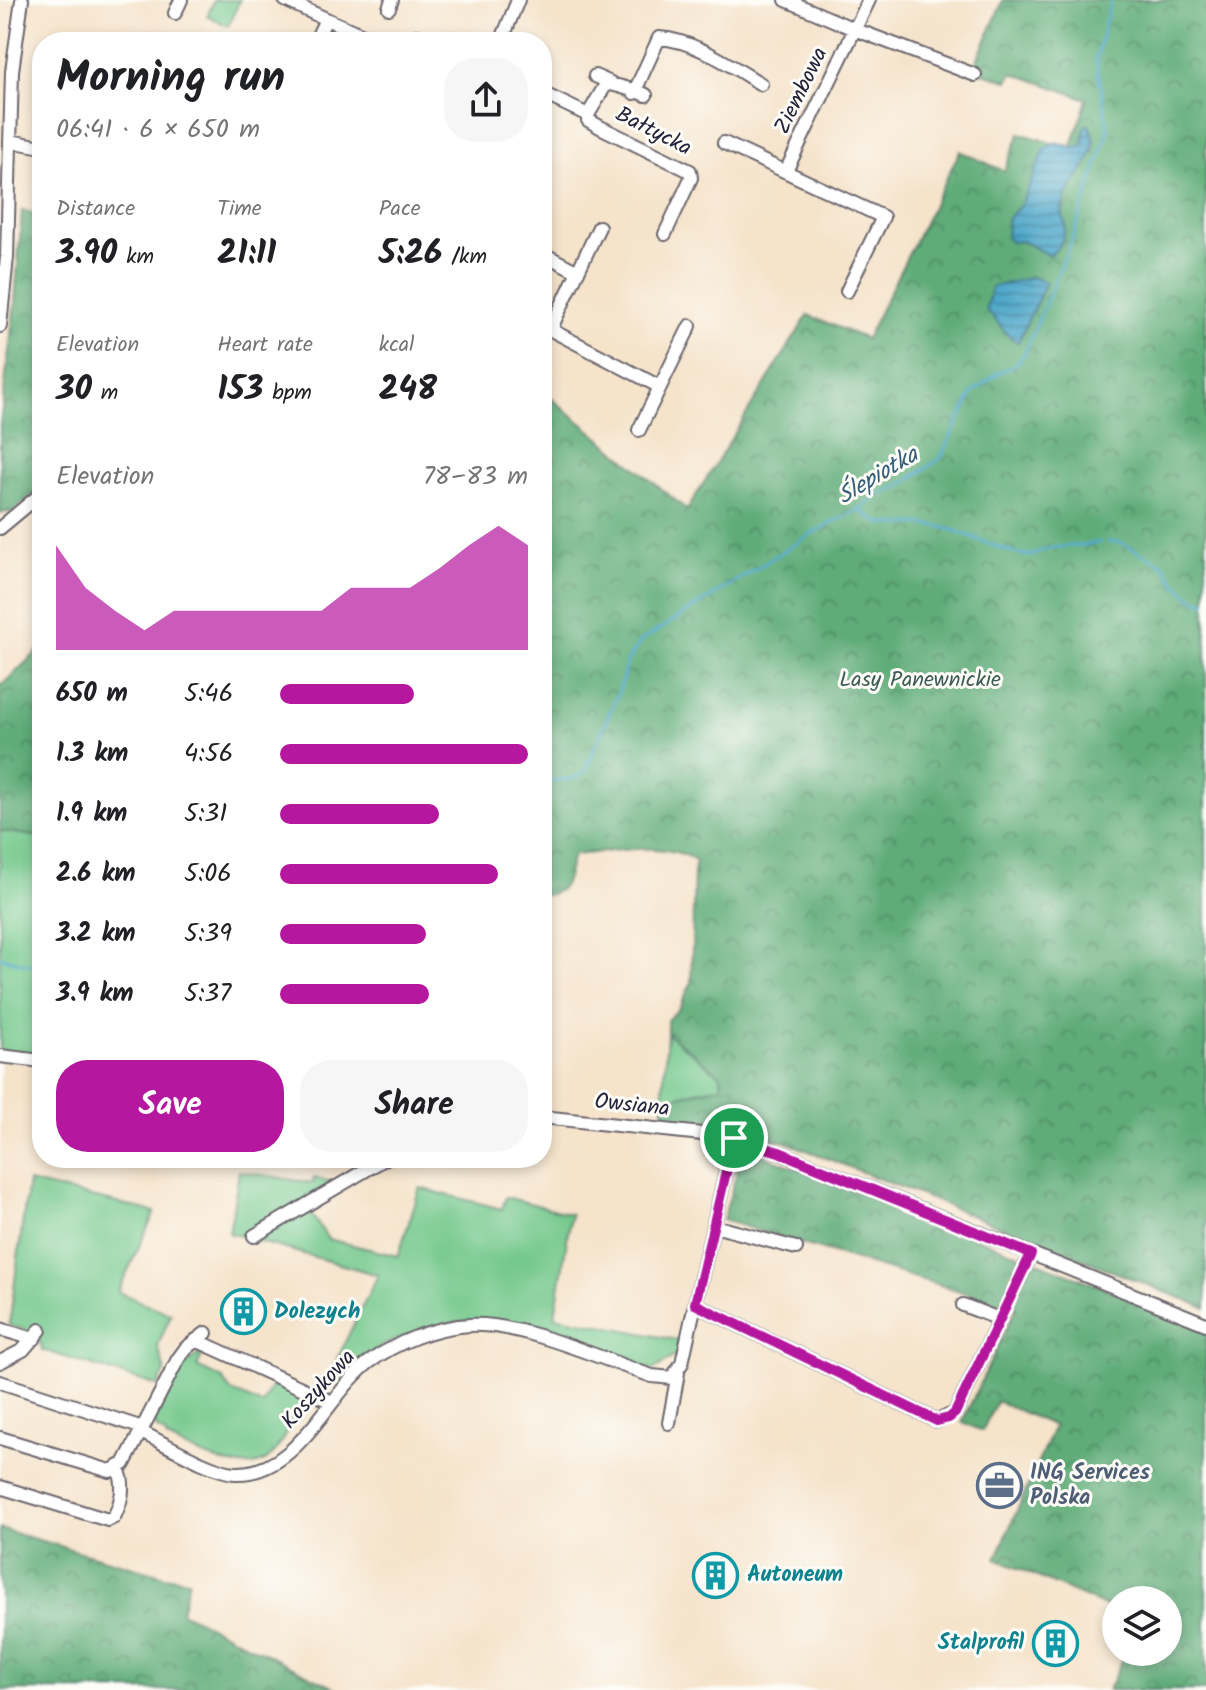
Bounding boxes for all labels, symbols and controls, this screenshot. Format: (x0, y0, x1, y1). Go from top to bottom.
street label: Ziembowa (766, 42, 838, 140)
text: Morning run (56, 44, 285, 114)
button: share (444, 58, 528, 142)
street label: Bałtycka (609, 98, 697, 166)
text: 06:41 · 6 × 650 m (56, 109, 260, 151)
text: Distance (56, 192, 135, 227)
text: Time (217, 192, 262, 227)
text: Pace (379, 192, 421, 227)
text: 3.90 (56, 227, 117, 281)
text: 21:11 (217, 227, 276, 281)
text: 5:26 (379, 227, 442, 281)
text: km (117, 240, 154, 275)
text: /km (442, 240, 487, 275)
text: Elevation (56, 328, 139, 363)
text: Heart rate (217, 328, 313, 363)
text: kcal (379, 328, 414, 363)
text: 30 (56, 363, 92, 417)
text: 153 (217, 363, 263, 417)
text: 248 (379, 363, 437, 417)
text: m (92, 376, 118, 411)
text: bpm (263, 376, 312, 411)
water label: Ślepiotka (830, 435, 928, 516)
text: Elevation (56, 456, 154, 498)
text: 78–83 m (423, 456, 528, 498)
park label: Lasy Panewnickie (839, 663, 1001, 698)
text: 650 m (56, 673, 128, 715)
text: 5:46 (184, 673, 233, 715)
text: 1.3 km (56, 733, 128, 775)
text: 4:56 (184, 733, 233, 775)
text: 1.9 km (56, 793, 127, 835)
text: 5:31 (184, 793, 227, 835)
text: 2.6 km (56, 853, 136, 895)
text: 5:06 (184, 853, 232, 895)
text: 3.2 km (56, 913, 136, 955)
text: 5:39 (184, 913, 232, 955)
text: 3.9 km (56, 973, 134, 1015)
text: 5:37 (184, 973, 231, 1015)
button: Save (56, 1060, 284, 1152)
button: Share (300, 1060, 528, 1152)
street label: Owsiana (593, 1085, 671, 1127)
pin (700, 1104, 768, 1172)
icon: arrive (712, 1116, 756, 1160)
building icon: Dolezych (219, 1288, 267, 1336)
place label: Dolezych (274, 1295, 360, 1330)
street label: Koszykowa (273, 1342, 365, 1438)
place label: ING Services Polska (1030, 1456, 1151, 1516)
office icon: ING Services Polska (975, 1462, 1023, 1510)
building icon: Autoneum (692, 1551, 740, 1599)
place label: Autoneum (747, 1558, 843, 1593)
map controls (1102, 1586, 1182, 1666)
button: layers (1102, 1586, 1182, 1666)
building icon: Stalprofil (1031, 1619, 1079, 1667)
place label: Stalprofil (938, 1626, 1024, 1661)

